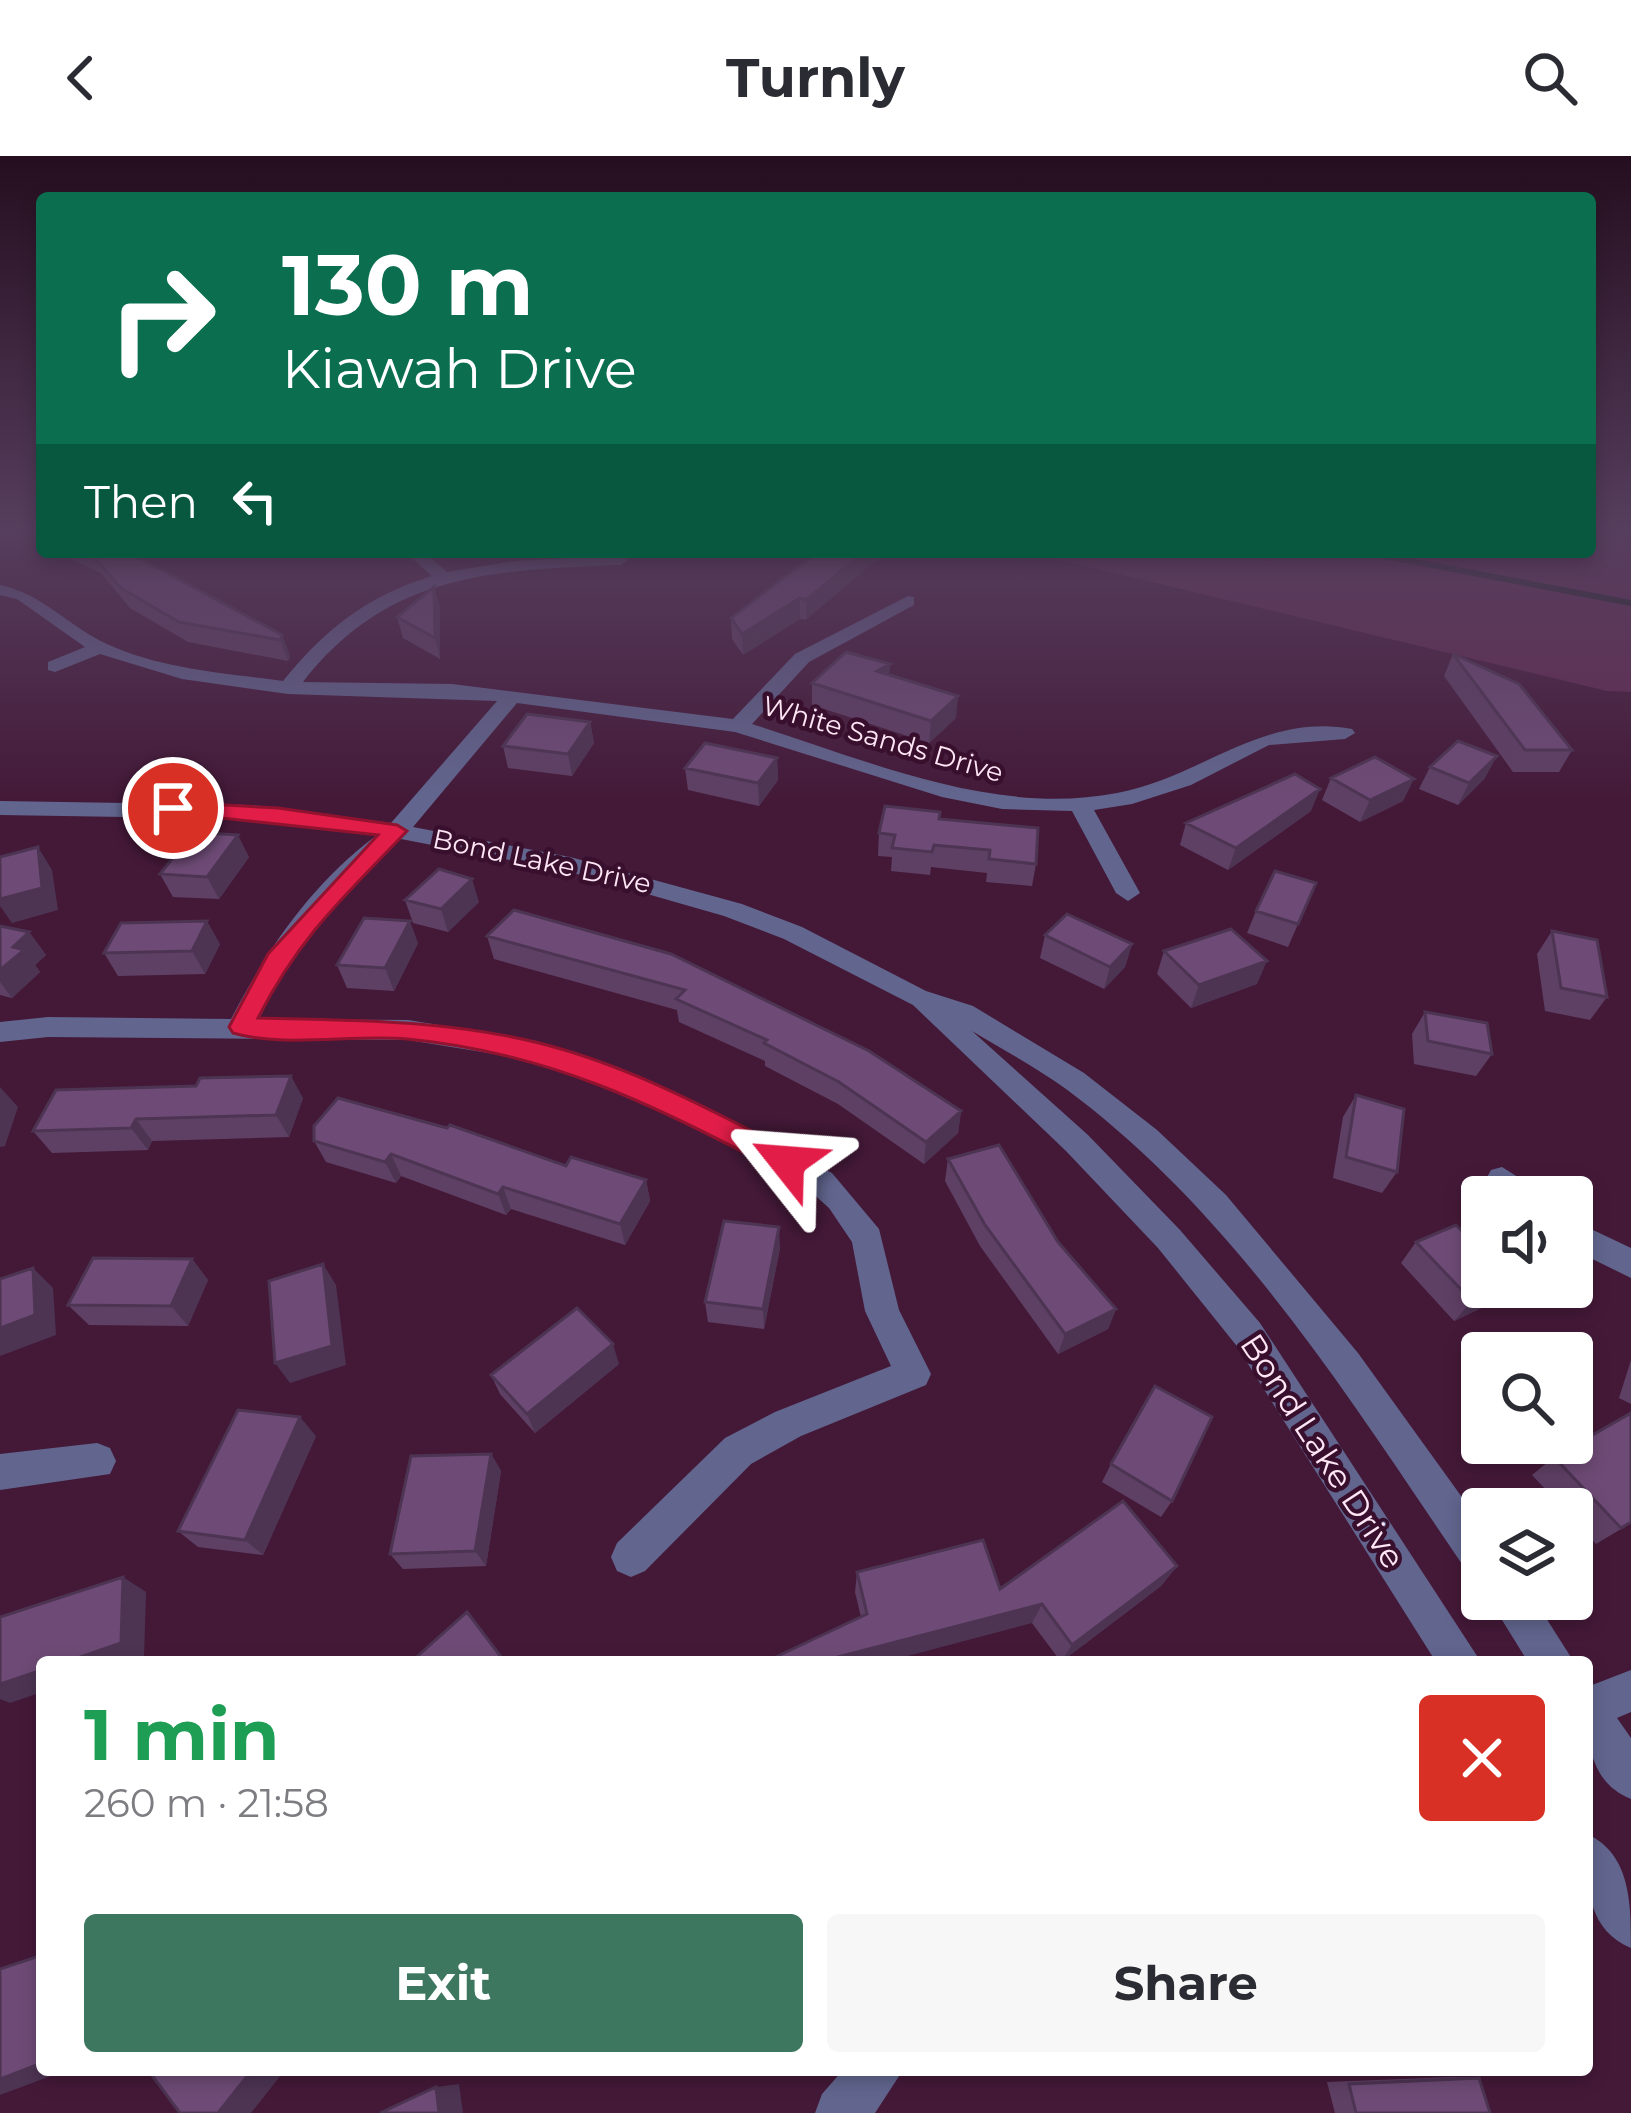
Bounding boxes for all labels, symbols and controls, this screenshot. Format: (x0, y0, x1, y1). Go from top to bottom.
icon: back (48, 45, 114, 111)
text: Turnly (726, 45, 905, 111)
icon: search (1517, 45, 1583, 111)
text: 130 m (282, 234, 534, 336)
icon: right (84, 240, 240, 396)
text: Kiawah Drive (282, 336, 637, 402)
icon: left (222, 468, 288, 534)
text: Then (84, 474, 198, 529)
street label: White Sands Drive (759, 689, 1007, 789)
pin (122, 757, 224, 859)
icon: arrive (140, 775, 206, 841)
street label: Bond Lake Drive (430, 822, 654, 900)
position arrow (724, 1099, 850, 1225)
map controls (1461, 1176, 1593, 1620)
button: sound (1461, 1176, 1593, 1308)
street label: Bond Lake Drive (1232, 1326, 1414, 1576)
button: search (1461, 1332, 1593, 1464)
button: layers (1461, 1488, 1593, 1620)
text: 1 min (84, 1690, 280, 1778)
button: close (1419, 1695, 1545, 1821)
text: 260 m · 21:58 (84, 1779, 329, 1827)
button: Exit (84, 1914, 803, 2052)
button: Share (827, 1914, 1545, 2052)

